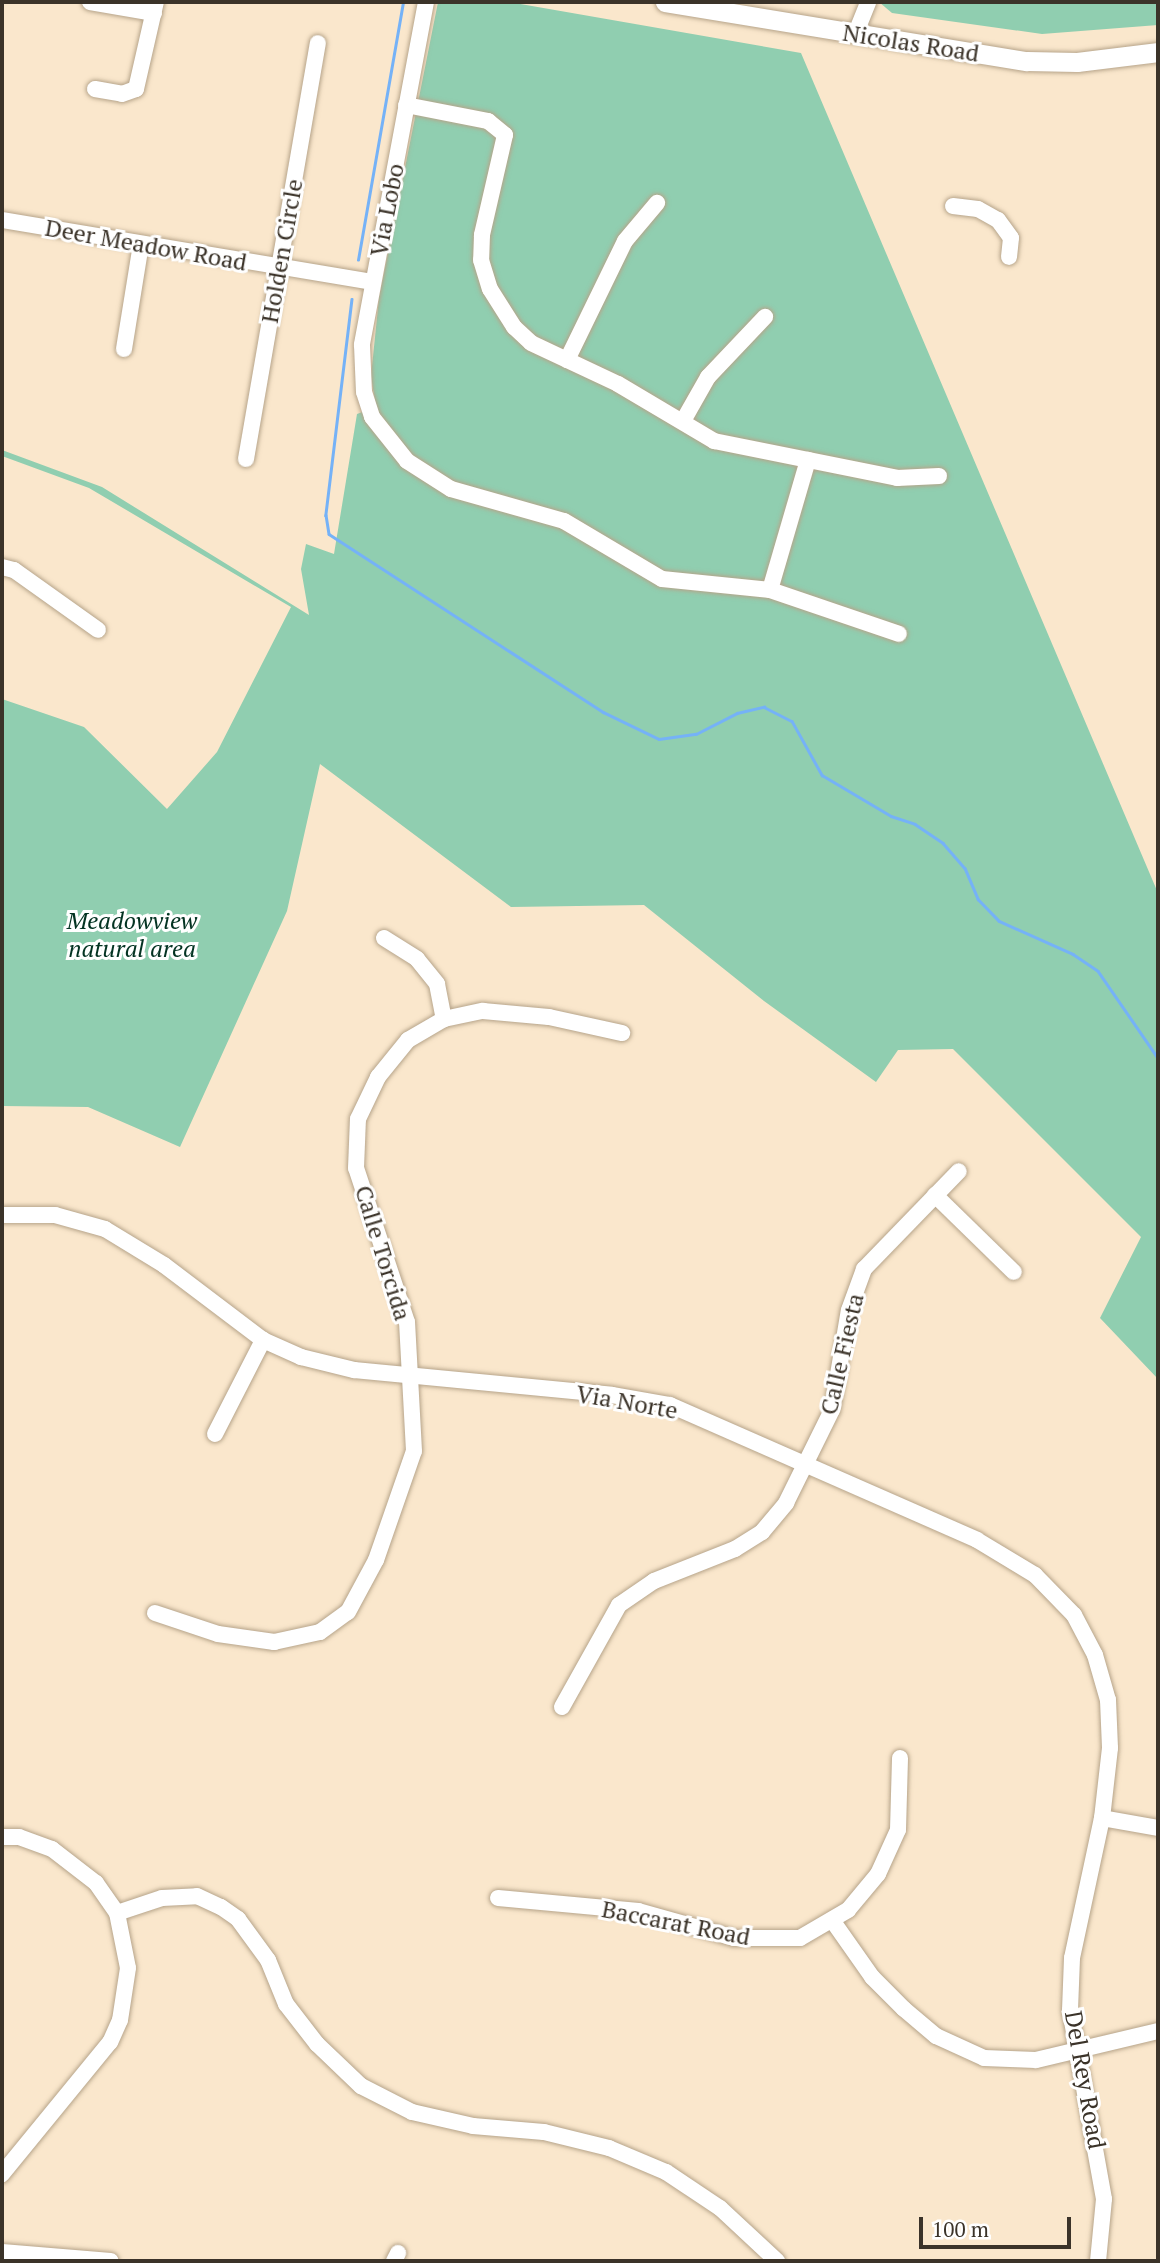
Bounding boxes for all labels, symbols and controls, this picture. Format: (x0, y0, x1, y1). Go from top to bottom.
street label: Nicolas Road (841, 18, 981, 68)
street label: Via Lobo (364, 161, 410, 259)
street label: Holden Circle (255, 177, 309, 325)
street label: Deer Meadow Road (43, 213, 249, 277)
park label: Meadowview natural area (67, 907, 197, 963)
street label: Calle Torcida (349, 1182, 417, 1324)
street label: Calle Fiesta (814, 1290, 870, 1418)
street label: Via Norte (574, 1379, 680, 1425)
street label: Baccarat Road (599, 1895, 753, 1951)
street label: Del Rey Road (1059, 2009, 1111, 2151)
scale bar (922, 2204, 1074, 2248)
text: 100 m (932, 2215, 989, 2243)

